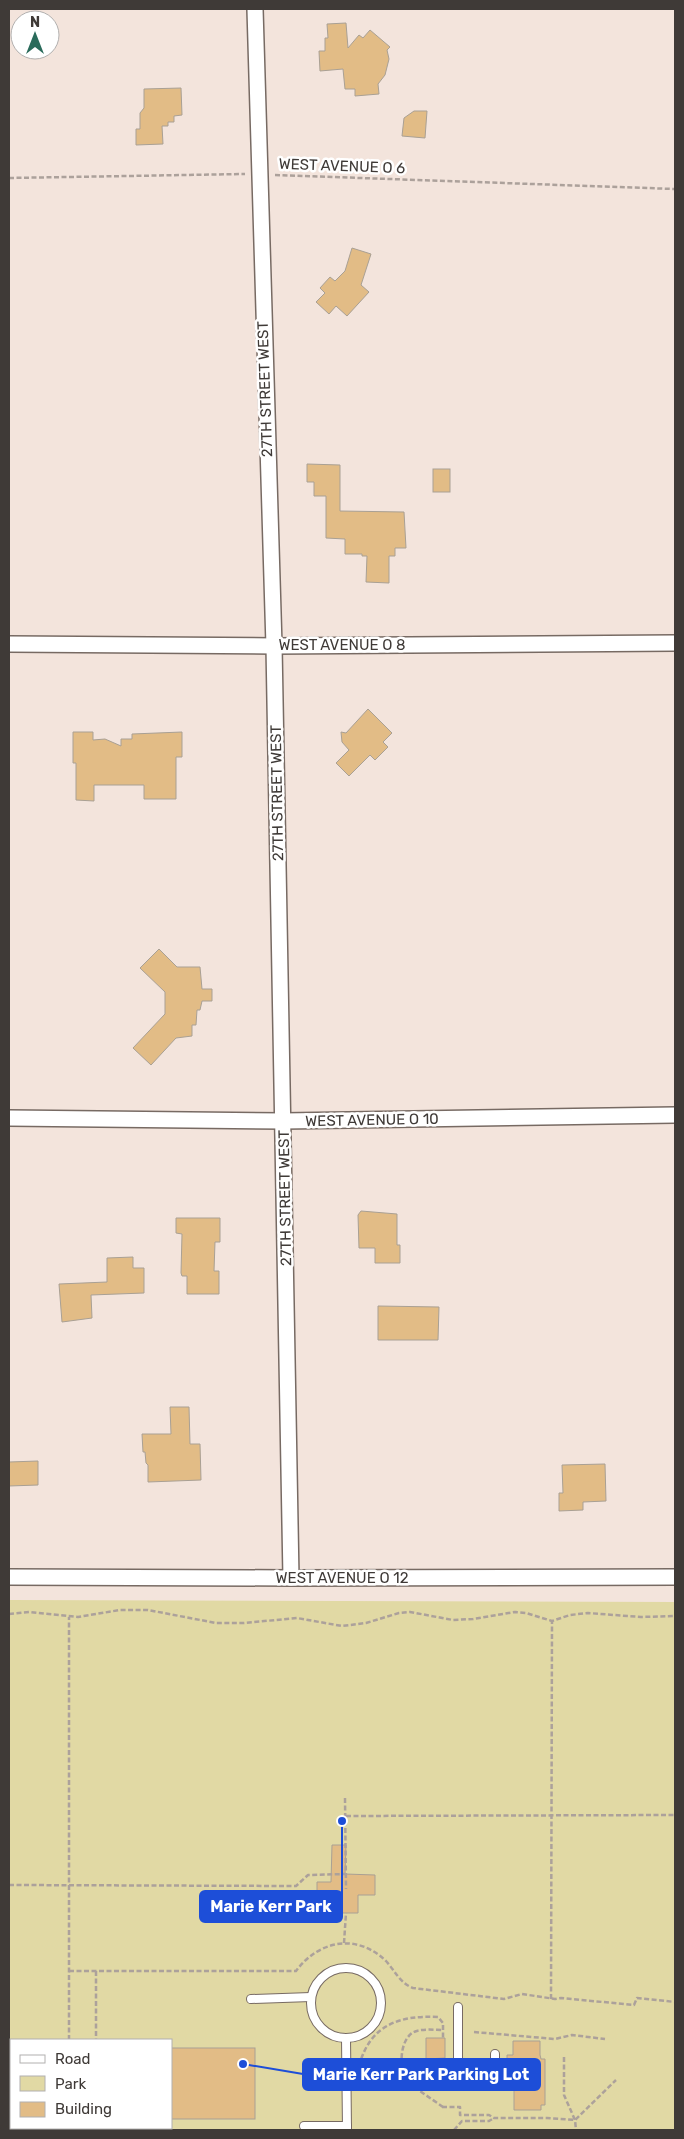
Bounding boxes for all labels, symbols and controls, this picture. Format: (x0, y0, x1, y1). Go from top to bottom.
north arrow (10, 10, 60, 60)
text: N (30, 14, 40, 31)
street label: WEST AVENUE O 6 (278, 155, 406, 177)
street label: 27TH STREET WEST (254, 320, 276, 457)
street label: WEST AVENUE O 8 (278, 636, 406, 654)
street label: 27TH STREET WEST (267, 724, 287, 861)
street label: WEST AVENUE O 10 (305, 1110, 439, 1130)
street label: 27TH STREET WEST (275, 1129, 295, 1266)
street label: WEST AVENUE O 12 (276, 1569, 409, 1587)
callout: Marie Kerr Park (200, 1891, 342, 1922)
text: Marie Kerr Park (210, 1897, 332, 1916)
legend (10, 2039, 172, 2129)
text: Road (55, 2050, 91, 2068)
callout: Marie Kerr Park Parking Lot (303, 2059, 540, 2090)
text: Marie Kerr Park Parking Lot (313, 2065, 530, 2084)
text: Park (55, 2075, 86, 2093)
text: Building (55, 2100, 112, 2118)

